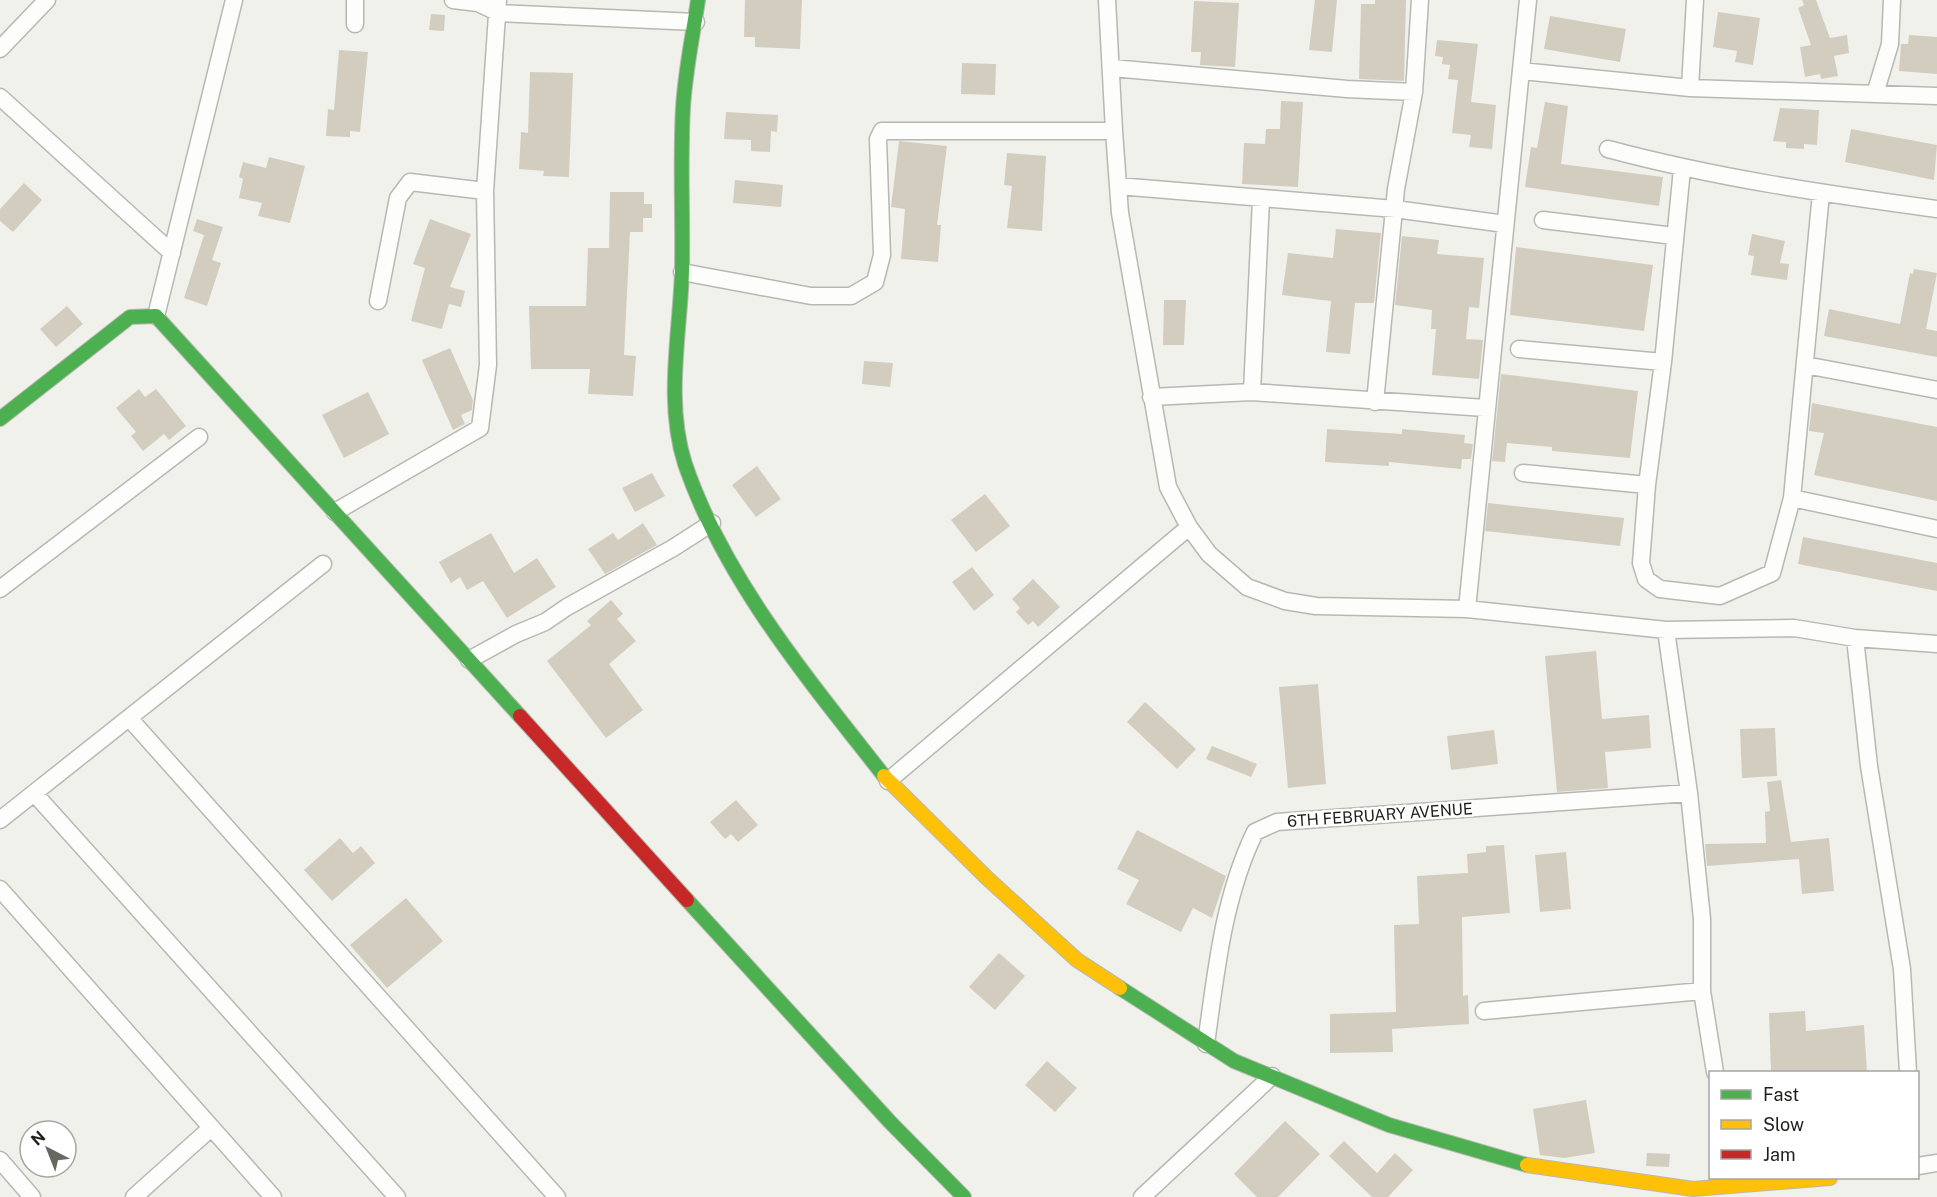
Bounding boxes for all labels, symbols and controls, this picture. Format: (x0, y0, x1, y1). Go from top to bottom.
street label: 6TH FEBRUARY AVENUE (1287, 799, 1473, 831)
legend (1709, 1071, 1919, 1179)
text: Fast (1763, 1084, 1799, 1105)
text: Slow (1763, 1114, 1804, 1135)
north arrow (18, 1119, 78, 1179)
text: N (27, 1127, 49, 1149)
text: Jam (1763, 1144, 1796, 1165)

